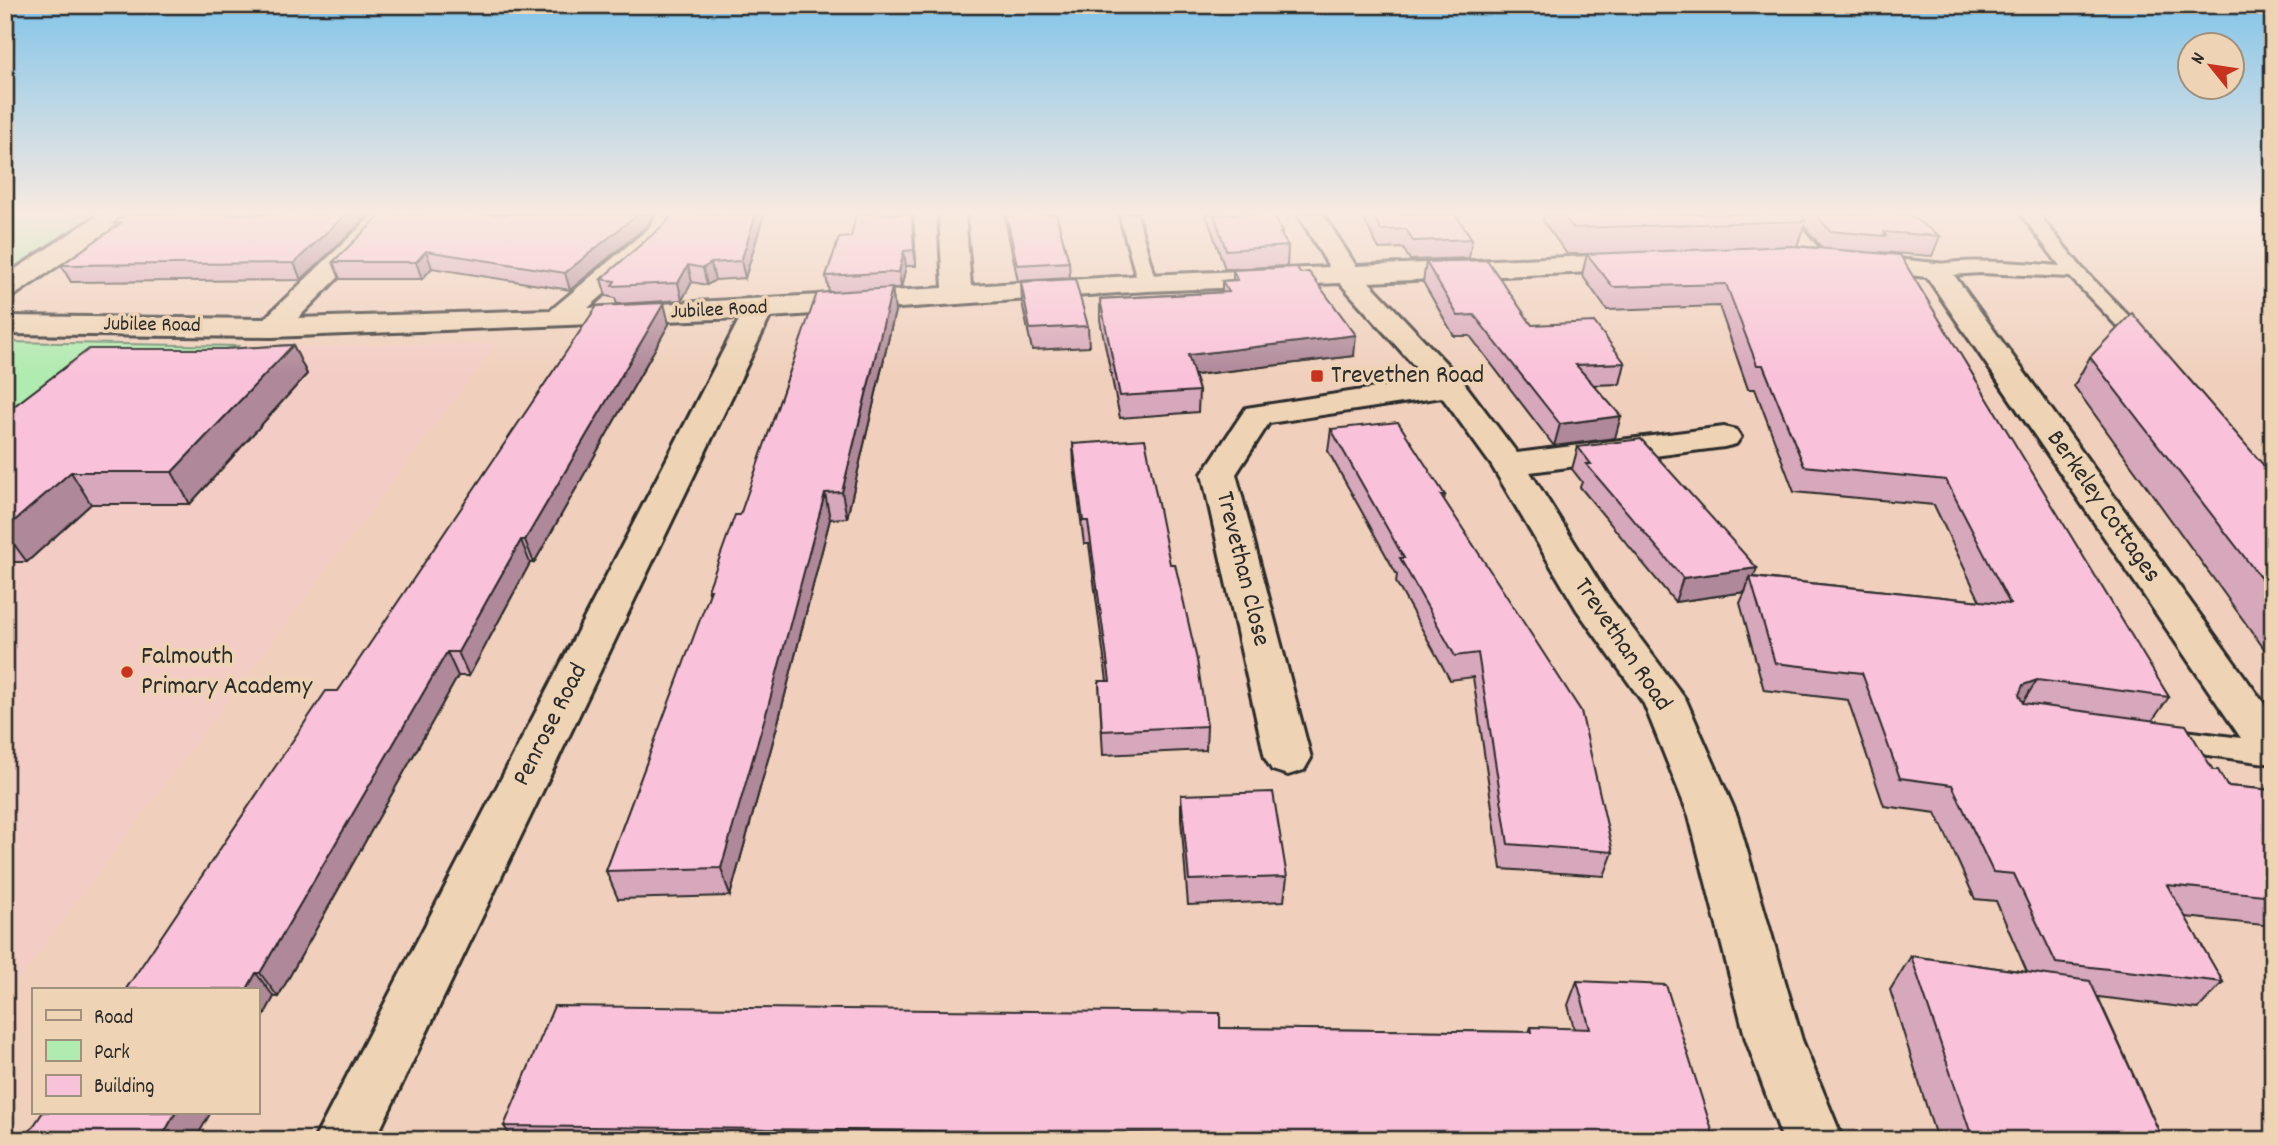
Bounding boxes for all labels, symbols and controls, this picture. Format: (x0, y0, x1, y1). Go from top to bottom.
north arrow (2176, 32, 2246, 102)
text: N (2185, 48, 2213, 70)
street label: Jubilee Road (670, 293, 768, 329)
street label: Jubilee Road (103, 310, 201, 342)
place label: Trevethen Road (1331, 358, 1484, 395)
marker: Trevethen Road (1309, 368, 1325, 384)
street label: Berkeley Cottages (2036, 423, 2170, 591)
street label: Trevethan Close (1205, 488, 1279, 650)
street label: Trevethan Road (1564, 571, 1680, 719)
place label: Falmouth Primary Academy (141, 639, 313, 706)
street label: Penrose Road (504, 657, 598, 793)
marker: Falmouth Primary Academy (119, 664, 135, 680)
legend (32, 988, 259, 1114)
text: Road (94, 1004, 133, 1034)
text: Park (94, 1039, 130, 1069)
text: Building (94, 1073, 154, 1103)

